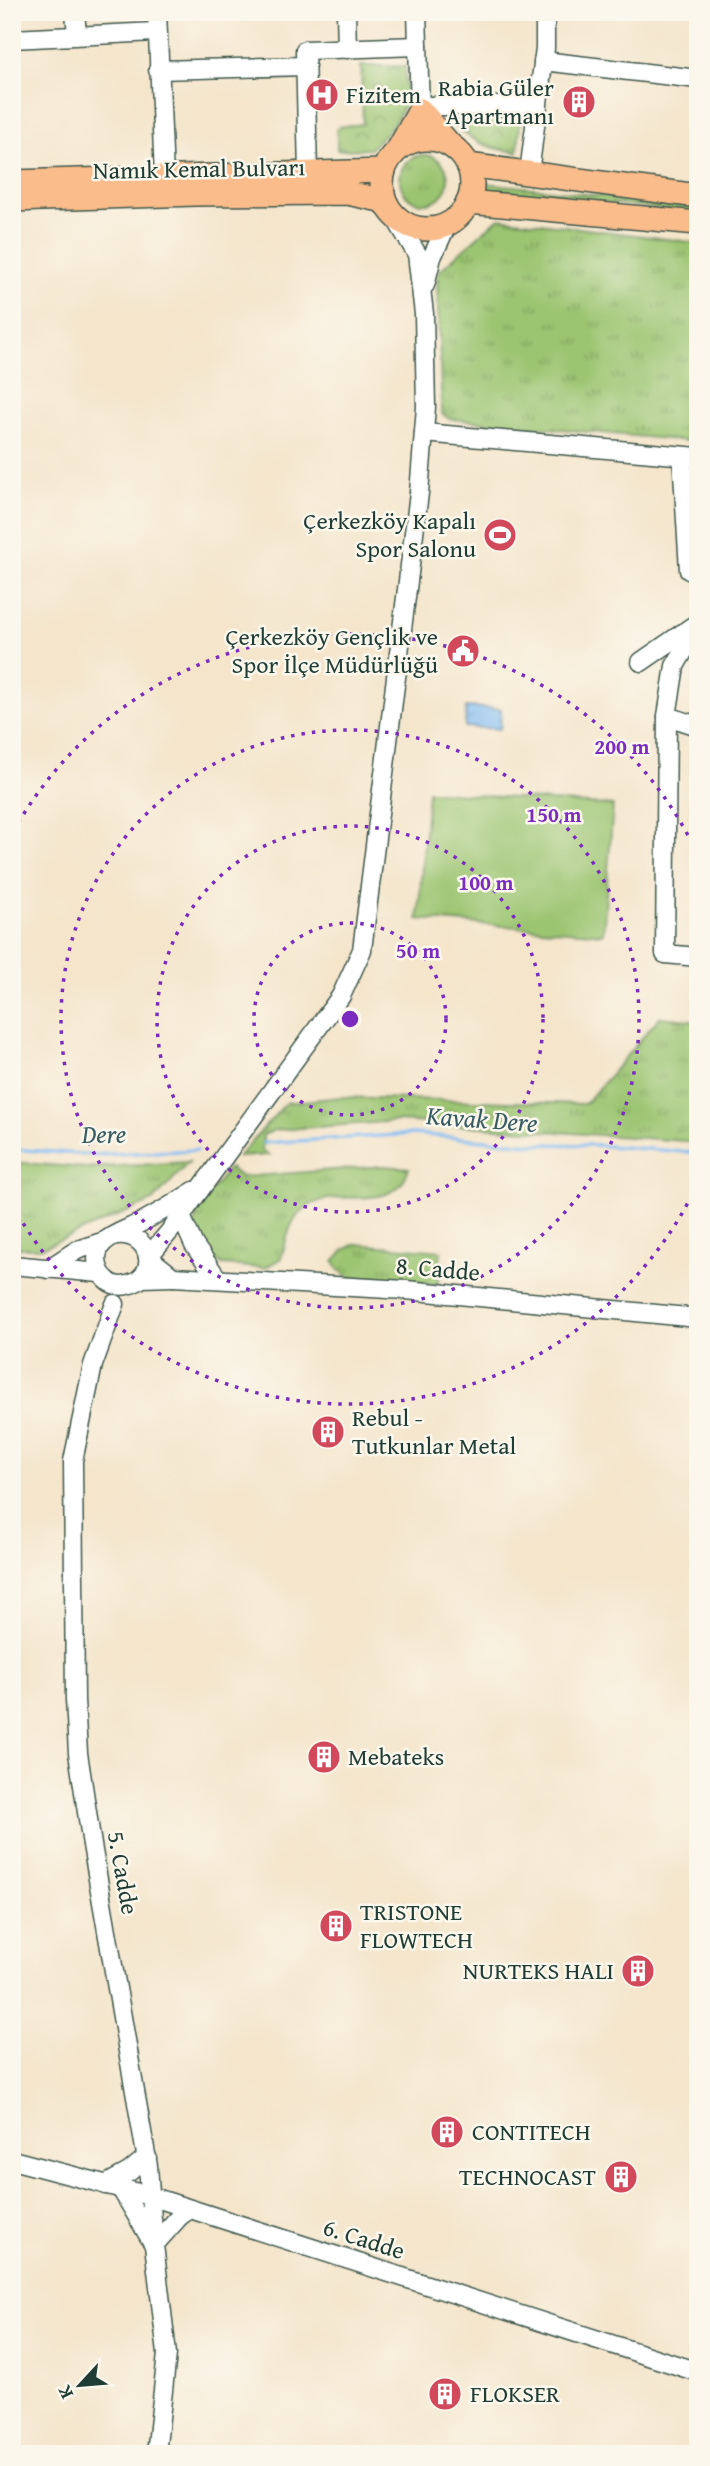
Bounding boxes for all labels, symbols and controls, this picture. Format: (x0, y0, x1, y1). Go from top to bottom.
place label: Rabia Güler Apartmanı (438, 70, 554, 133)
hospital icon: Fizitem (303, 76, 341, 114)
place label: Fizitem (346, 77, 421, 112)
building icon: Rabia Güler Apartmanı (560, 83, 598, 121)
street label: Namık Kemal Bulvarı (93, 149, 306, 188)
place label: Çerkezköy Kapalı Spor Salonu (303, 503, 476, 566)
sports icon: Çerkezköy Kapalı Spor Salonu (481, 516, 519, 554)
place label: Çerkezköy Gençlik ve Spor İlçe Müdürlüğü (226, 619, 438, 682)
public building icon: Çerkezköy Gençlik ve Spor İlçe Müdürlüğü (444, 632, 482, 670)
text: 200 m (594, 731, 650, 762)
text: 150 m (526, 799, 582, 830)
text: 100 m (458, 867, 514, 898)
text: 50 m (396, 935, 440, 966)
centre of rings (338, 1007, 362, 1031)
water label: Kavak Dere (424, 1095, 539, 1142)
water label: Dere (81, 1114, 126, 1153)
street label: 8. Cadde (395, 1247, 481, 1290)
place label: Rebul - Tutkunlar Metal (352, 1400, 517, 1463)
building icon: Rebul - Tutkunlar Metal (309, 1413, 347, 1451)
building icon: Mebateks (305, 1738, 343, 1776)
place label: Mebateks (348, 1739, 444, 1774)
street label: 5. Cadde (99, 1829, 148, 1917)
place label: TRISTONE FLOWTECH (360, 1894, 473, 1957)
building icon: TRISTONE FLOWTECH (317, 1907, 355, 1945)
building icon: NURTEKS HALI (619, 1952, 657, 1990)
place label: NURTEKS HALI (463, 1953, 614, 1988)
building icon: CONTITECH (428, 2113, 466, 2151)
place label: CONTITECH (472, 2114, 591, 2149)
building icon: TECHNOCAST (602, 2158, 640, 2196)
place label: TECHNOCAST (459, 2159, 596, 2194)
street label: 6. Cadde (319, 2209, 409, 2268)
north arrow (46, 2350, 116, 2420)
building icon: FLOKSER (426, 2375, 464, 2413)
place label: FLOKSER (470, 2376, 560, 2411)
text: K (50, 2381, 80, 2404)

